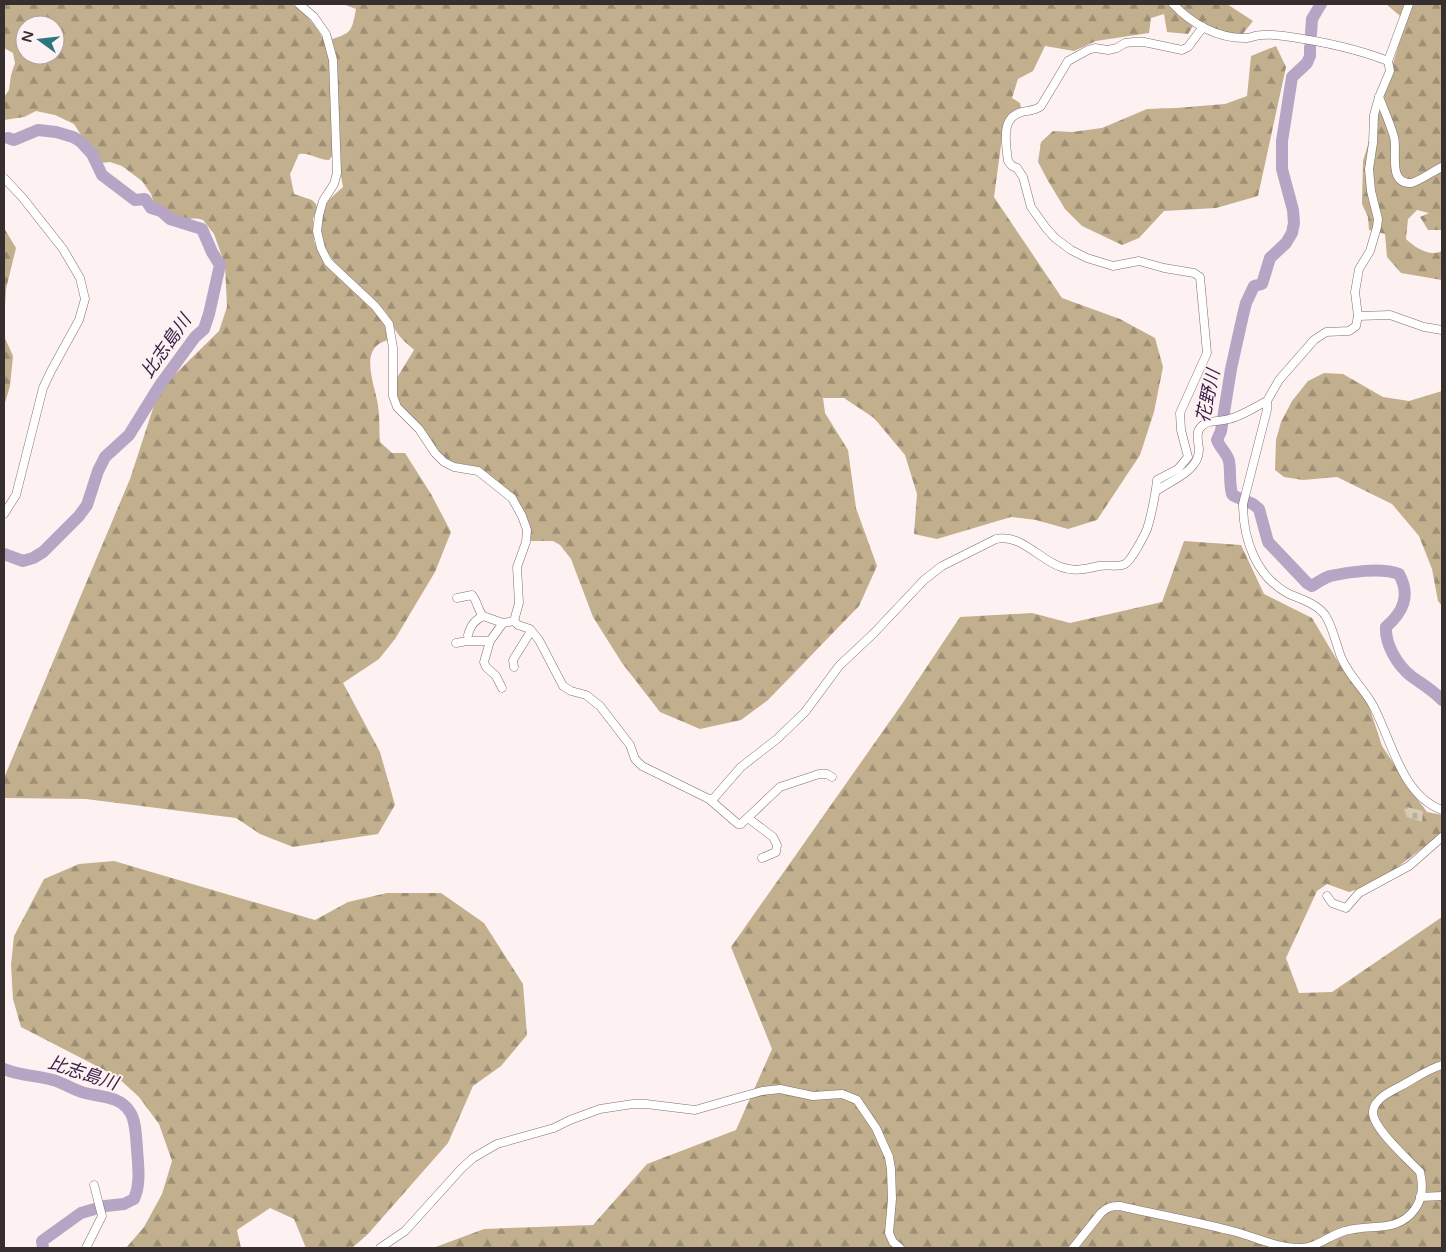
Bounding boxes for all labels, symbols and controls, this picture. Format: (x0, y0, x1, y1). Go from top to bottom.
north arrow (15, 15, 65, 65)
text: N (18, 29, 38, 44)
water label: 比志島川 (136, 309, 197, 382)
water label: 花野川 (1192, 365, 1225, 425)
water label: 比志島川 (45, 1051, 123, 1095)

